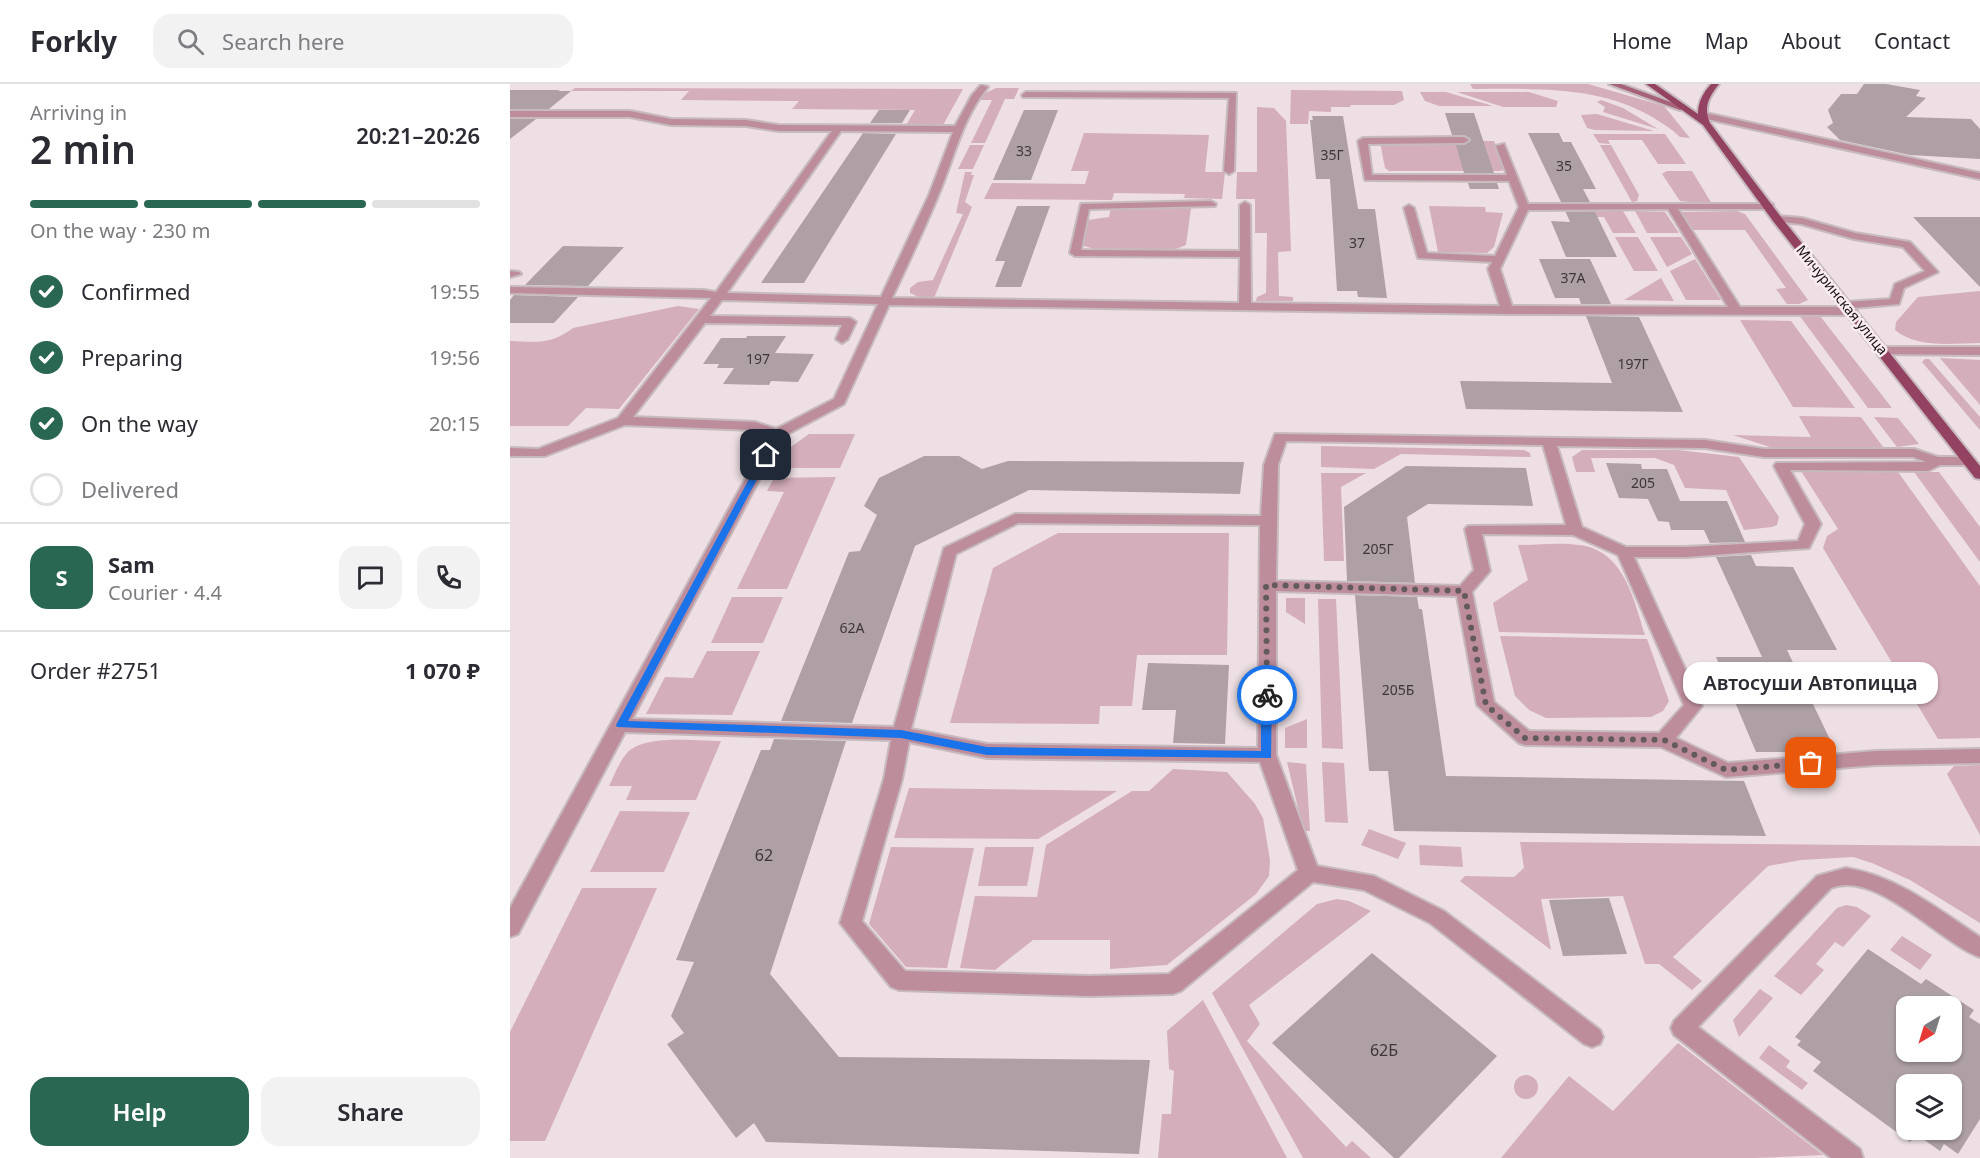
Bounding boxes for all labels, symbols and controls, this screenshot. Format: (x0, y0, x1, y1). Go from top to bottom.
search box (153, 14, 573, 68)
text: Forkly (30, 22, 117, 60)
icon: search (174, 25, 207, 58)
text: Search here (222, 26, 345, 56)
text: Home (1612, 27, 1672, 55)
text: Map (1705, 27, 1748, 55)
text: About (1781, 27, 1841, 55)
text: Contact (1874, 27, 1950, 55)
text: Arriving in (30, 99, 127, 126)
text: 20:21–20:26 (356, 120, 480, 150)
text: 2 min (30, 122, 136, 175)
house number: 33 (1016, 141, 1032, 160)
house number: 35Г (1320, 145, 1344, 164)
house number: 35 (1556, 156, 1572, 175)
text: On the way · 230 m (30, 217, 210, 244)
house number: 37 (1349, 233, 1365, 252)
street label: Мичуринская улица (1792, 241, 1893, 358)
house number: 37А (1561, 268, 1586, 287)
icon: check (30, 275, 63, 308)
text: Confirmed (81, 276, 191, 306)
text: 19:55 (429, 278, 480, 305)
icon: check (30, 341, 63, 374)
text: Preparing (81, 342, 183, 372)
text: 19:56 (429, 344, 480, 371)
house number: 197 (746, 349, 770, 368)
house number: 197Г (1617, 354, 1649, 373)
icon: check (30, 407, 63, 440)
text: On the way (81, 408, 198, 438)
text: 20:15 (429, 410, 480, 437)
pin (740, 429, 791, 480)
icon: home (749, 438, 782, 471)
house number: 205 (1631, 473, 1655, 492)
text: Delivered (81, 474, 179, 504)
house number: 205Г (1362, 539, 1394, 558)
button: chat (339, 546, 402, 609)
button: phone (417, 546, 480, 609)
text: Sam (108, 549, 155, 579)
text: S (55, 562, 68, 592)
text: Courier · 4.4 (108, 579, 222, 606)
house number: 62А (840, 618, 865, 637)
text: Order #2751 (30, 655, 161, 685)
text: 1 070 ₽ (405, 655, 480, 685)
callout: Автосуши Автопицца (1684, 661, 1938, 703)
courier (1237, 665, 1297, 725)
text: Автосуши Автопицца (1703, 669, 1918, 696)
icon: bike (1251, 679, 1284, 712)
house number: 205Б (1382, 680, 1414, 699)
pin (1785, 737, 1836, 788)
icon: bag (1794, 746, 1827, 779)
house number: 62 (755, 844, 773, 866)
north arrow (1896, 996, 1962, 1062)
map controls (1896, 996, 1962, 1140)
house number: 62Б (1370, 1039, 1398, 1061)
button: layers (1896, 1074, 1962, 1140)
button: Help (30, 1077, 249, 1146)
button: Share (261, 1077, 480, 1146)

